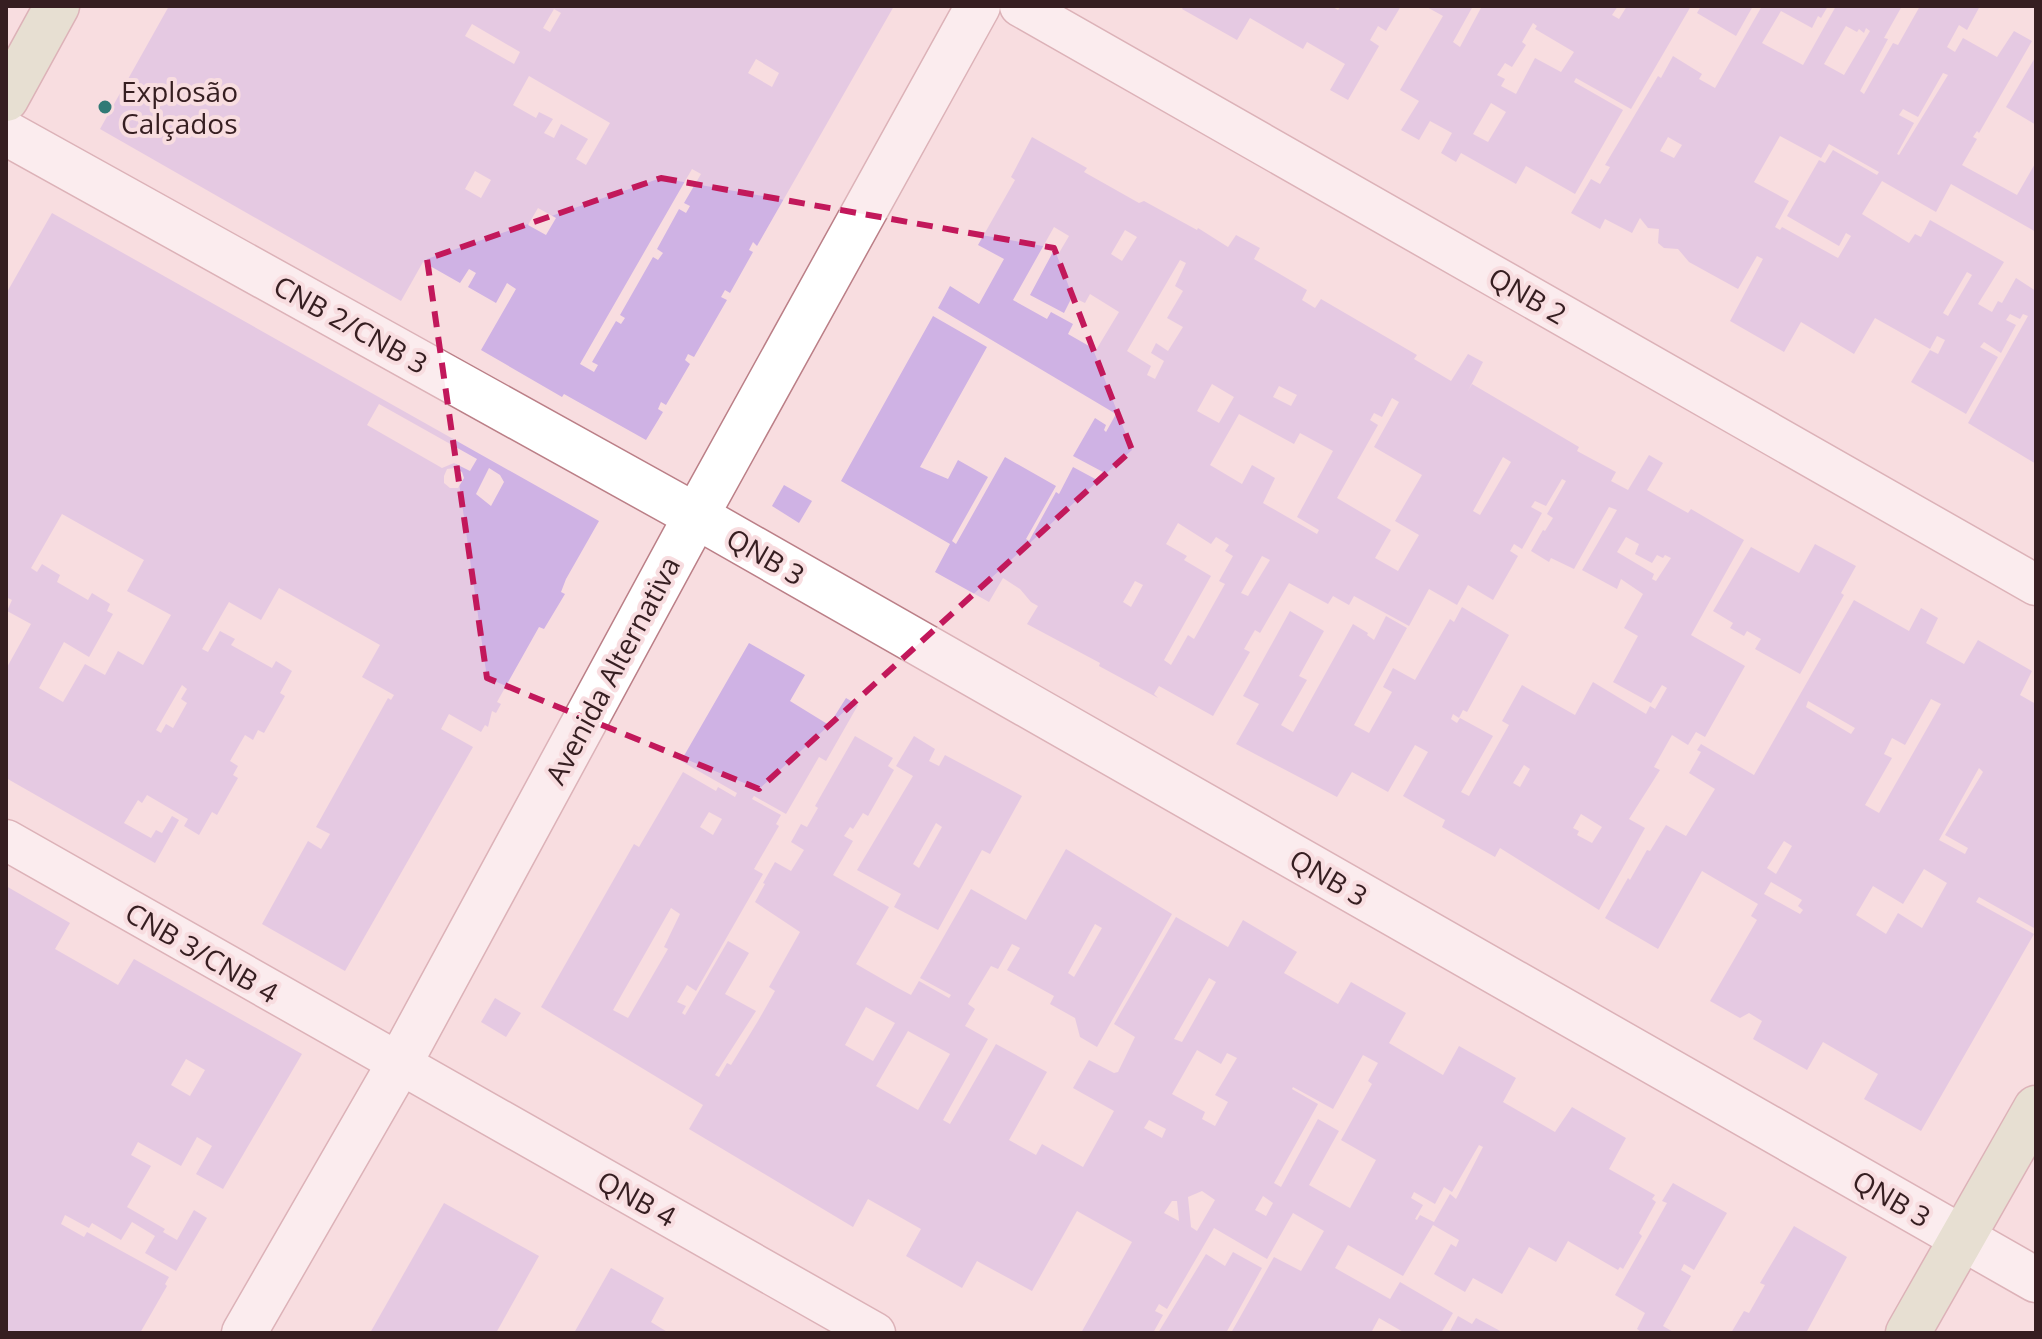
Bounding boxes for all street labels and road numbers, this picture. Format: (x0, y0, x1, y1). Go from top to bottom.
street label: QNB 2 (1482, 257, 1574, 333)
street label: CNB 2/CNB 3 (267, 266, 435, 382)
street label: QNB 3 (720, 518, 812, 594)
street label: Avenida Alternativa (536, 549, 688, 791)
street label: QNB 3 (1283, 839, 1375, 915)
street label: CNB 3/CNB 4 (119, 893, 285, 1011)
street label: QNB 3 (1846, 1160, 1938, 1236)
street label: QNB 4 (591, 1161, 683, 1235)

